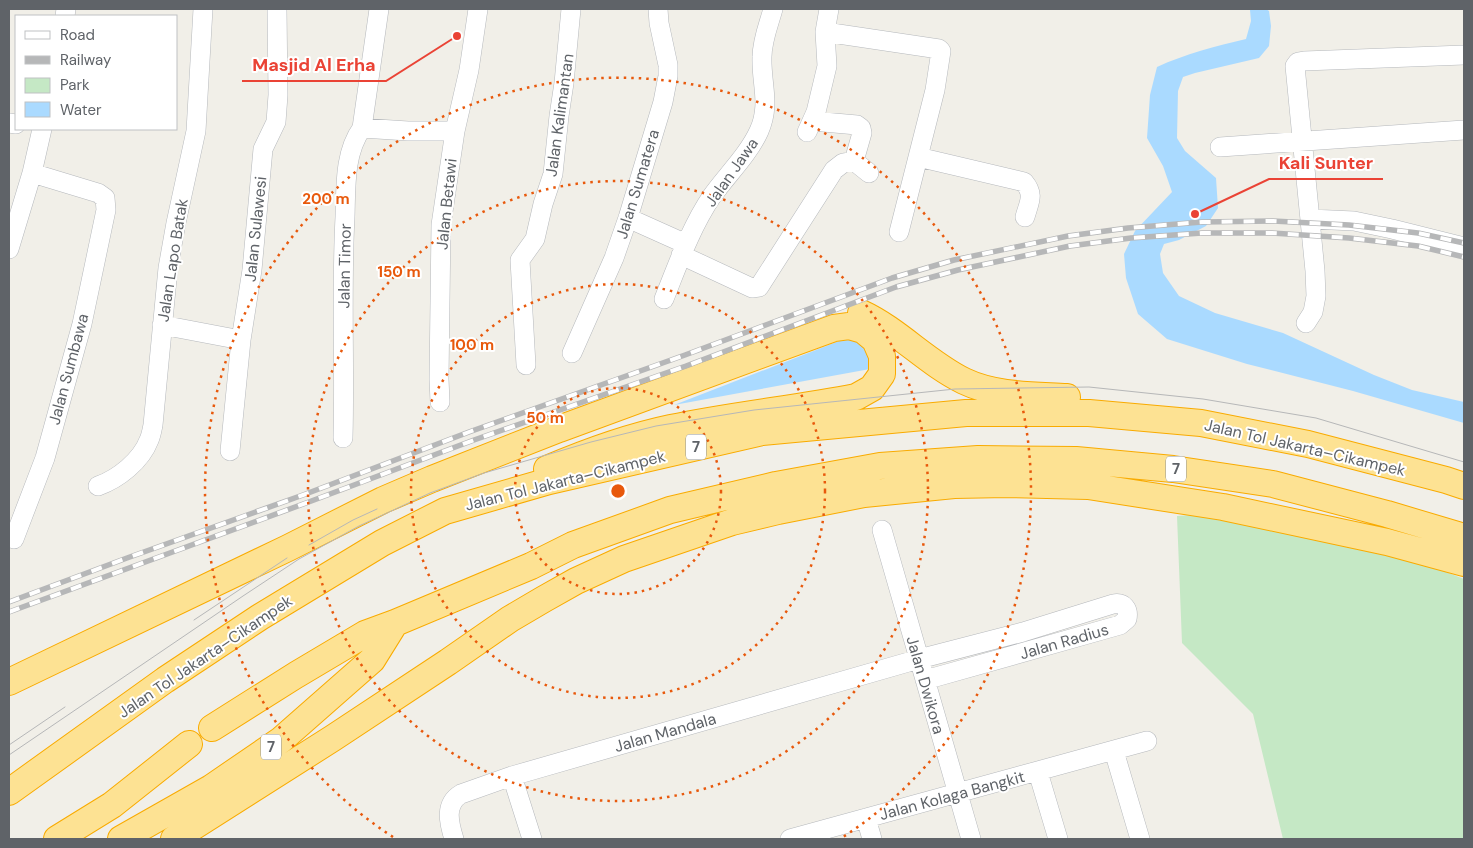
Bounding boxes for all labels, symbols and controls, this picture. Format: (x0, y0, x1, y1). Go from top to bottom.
legend (15, 15, 178, 130)
text: Road (60, 25, 95, 45)
callout: Masjid Al Erha (242, 48, 386, 81)
text: Railway (60, 50, 112, 70)
street label: Jalan Kalimantan (540, 52, 579, 178)
text: Masjid Al Erha (252, 53, 376, 77)
text: Park (60, 75, 90, 95)
text: Water (60, 100, 102, 120)
street label: Jalan Sumatera (611, 127, 664, 241)
street label: Jalan Jawa (700, 134, 763, 211)
callout: Kali Sunter (1269, 146, 1383, 179)
text: Kali Sunter (1279, 151, 1373, 175)
street label: Jalan Betawi (431, 157, 462, 251)
street label: Jalan Sulawesi (240, 175, 271, 283)
text: 200 m (302, 189, 350, 209)
street label: Jalan Lapo Batak (152, 197, 193, 323)
street label: Jalan Timor (333, 223, 356, 309)
text: 150 m (378, 262, 421, 282)
street label: Jalan Sumbawa (44, 311, 93, 427)
text: 100 m (450, 335, 494, 355)
text: 50 m (526, 408, 564, 428)
street label: Jalan Tol Jakarta–Cikampek (1202, 414, 1407, 481)
road number: 7 (686, 434, 706, 460)
street label: Jalan Tol Jakarta–Cikampek (463, 445, 667, 516)
road number: 7 (1166, 456, 1186, 482)
centre of rings (609, 482, 627, 500)
street label: Jalan Tol Jakarta–Cikampek (114, 590, 296, 723)
street label: Jalan Radius (1017, 619, 1111, 664)
street label: Jalan Dwikora (901, 634, 950, 737)
street label: Jalan Mandala (612, 708, 718, 757)
road number: 7 (261, 734, 281, 760)
street label: Jalan Kolaga Bangkit (877, 766, 1027, 825)

